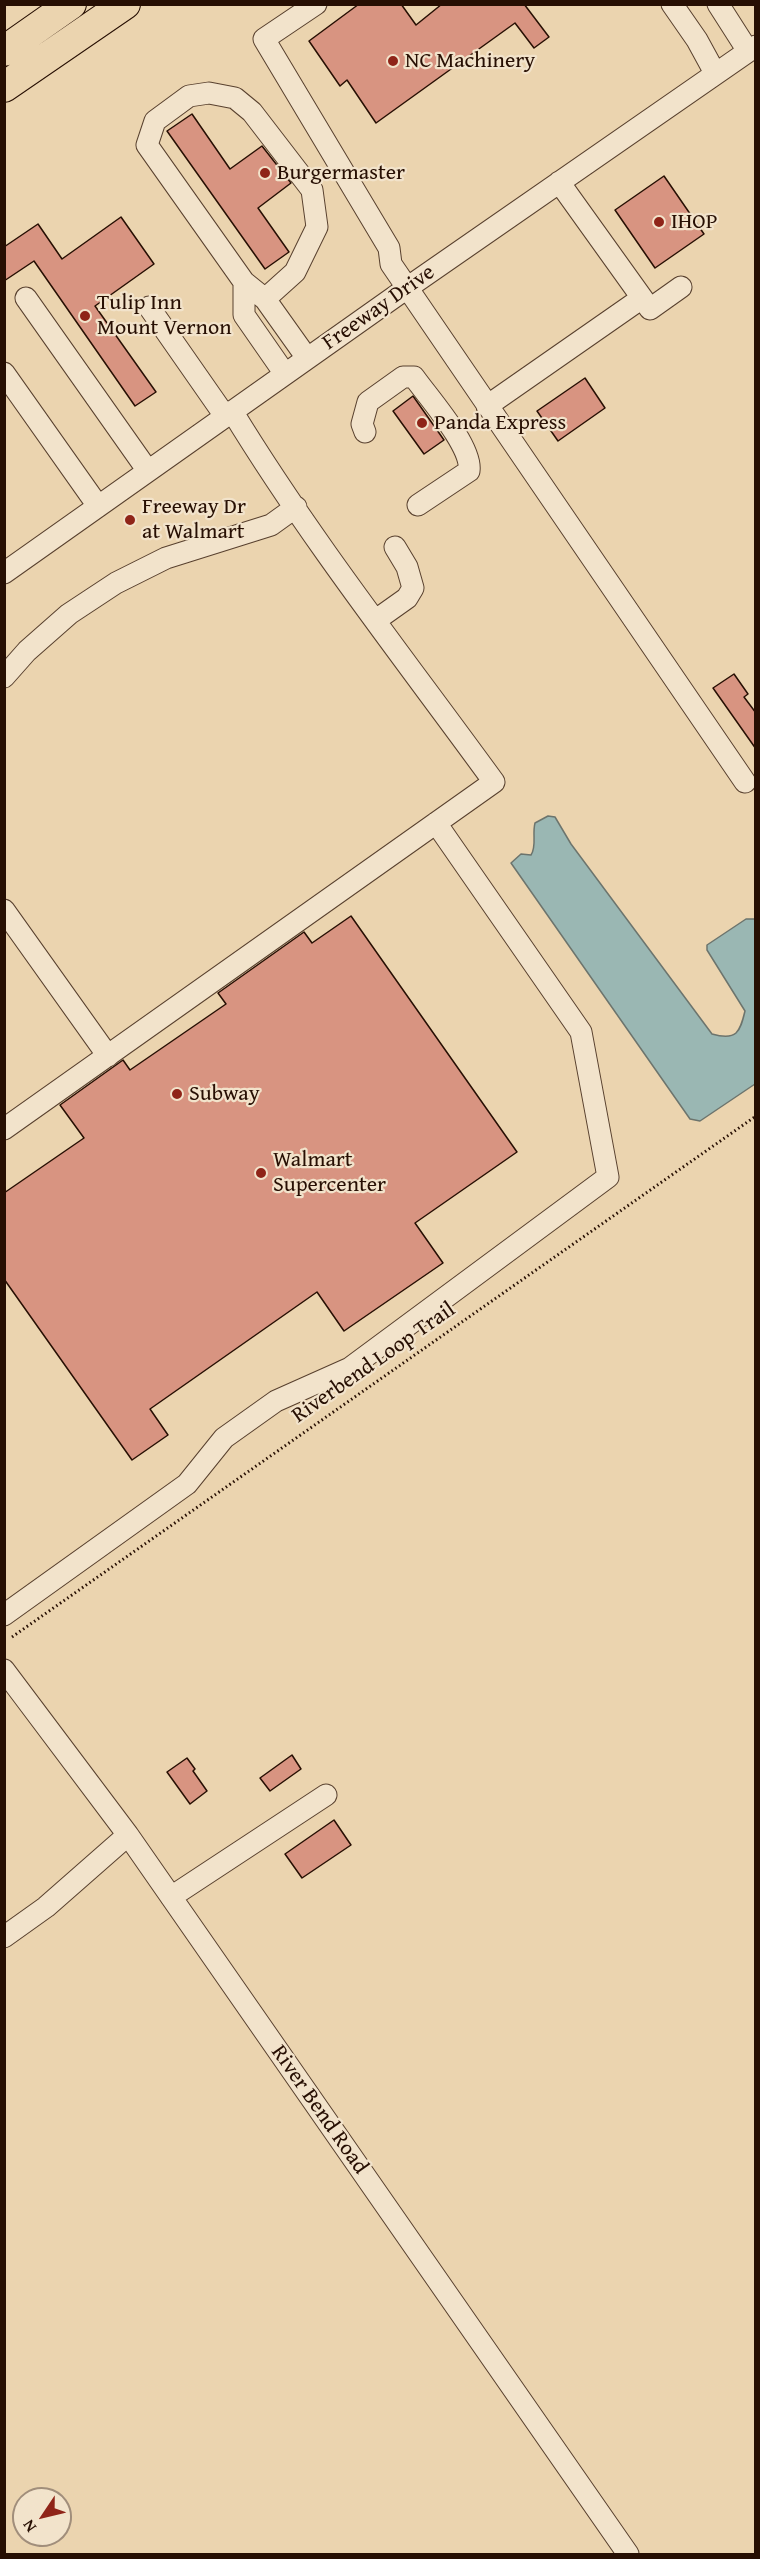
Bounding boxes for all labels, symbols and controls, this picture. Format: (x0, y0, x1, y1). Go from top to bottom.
place label: NC Machinery (405, 48, 535, 74)
marker: NC Machinery (386, 54, 400, 68)
place label: Burgermaster (277, 160, 405, 186)
marker: Burgermaster (258, 166, 272, 180)
place label: IHOP (671, 209, 718, 235)
marker: IHOP (652, 215, 666, 229)
street label: Freeway Drive (318, 260, 440, 356)
place label: Tulip Inn Mount Vernon (97, 290, 232, 342)
marker: Tulip Inn Mount Vernon (78, 309, 92, 323)
place label: Panda Express (434, 410, 566, 436)
marker: Panda Express (415, 416, 429, 430)
place label: Freeway Dr at Walmart (142, 494, 246, 546)
marker: Freeway Dr at Walmart (123, 513, 137, 527)
place label: Subway (189, 1081, 260, 1107)
marker: Subway (170, 1087, 184, 1101)
place label: Walmart Supercenter (273, 1147, 386, 1198)
marker: Walmart Supercenter (254, 1166, 268, 1180)
street label: Riverbend Loop Trail (287, 1297, 461, 1429)
street label: River Bend Road (265, 2040, 373, 2180)
north arrow (12, 2487, 72, 2547)
text: N (16, 2515, 42, 2537)

